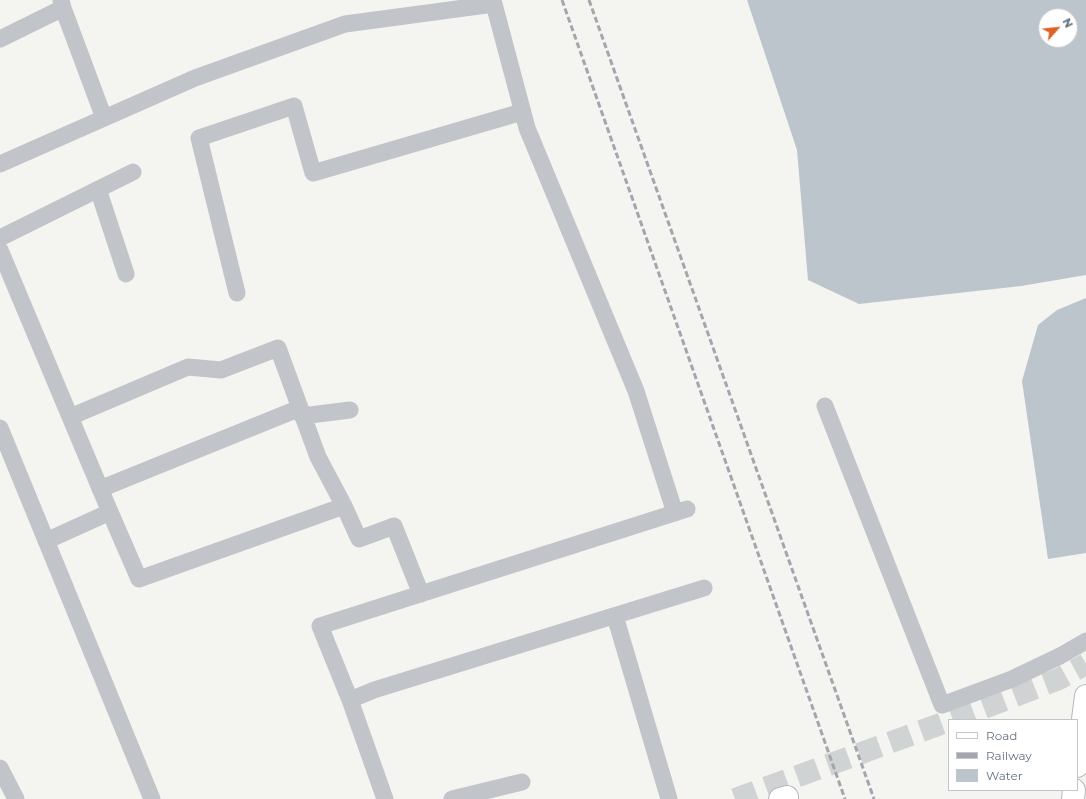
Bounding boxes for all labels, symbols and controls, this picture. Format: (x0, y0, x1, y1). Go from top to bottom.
north arrow (1038, 8, 1078, 48)
text: N (1060, 16, 1076, 30)
legend (948, 719, 1078, 791)
text: Road (986, 728, 1017, 743)
text: Railway (986, 748, 1032, 763)
text: Water (986, 768, 1022, 783)

